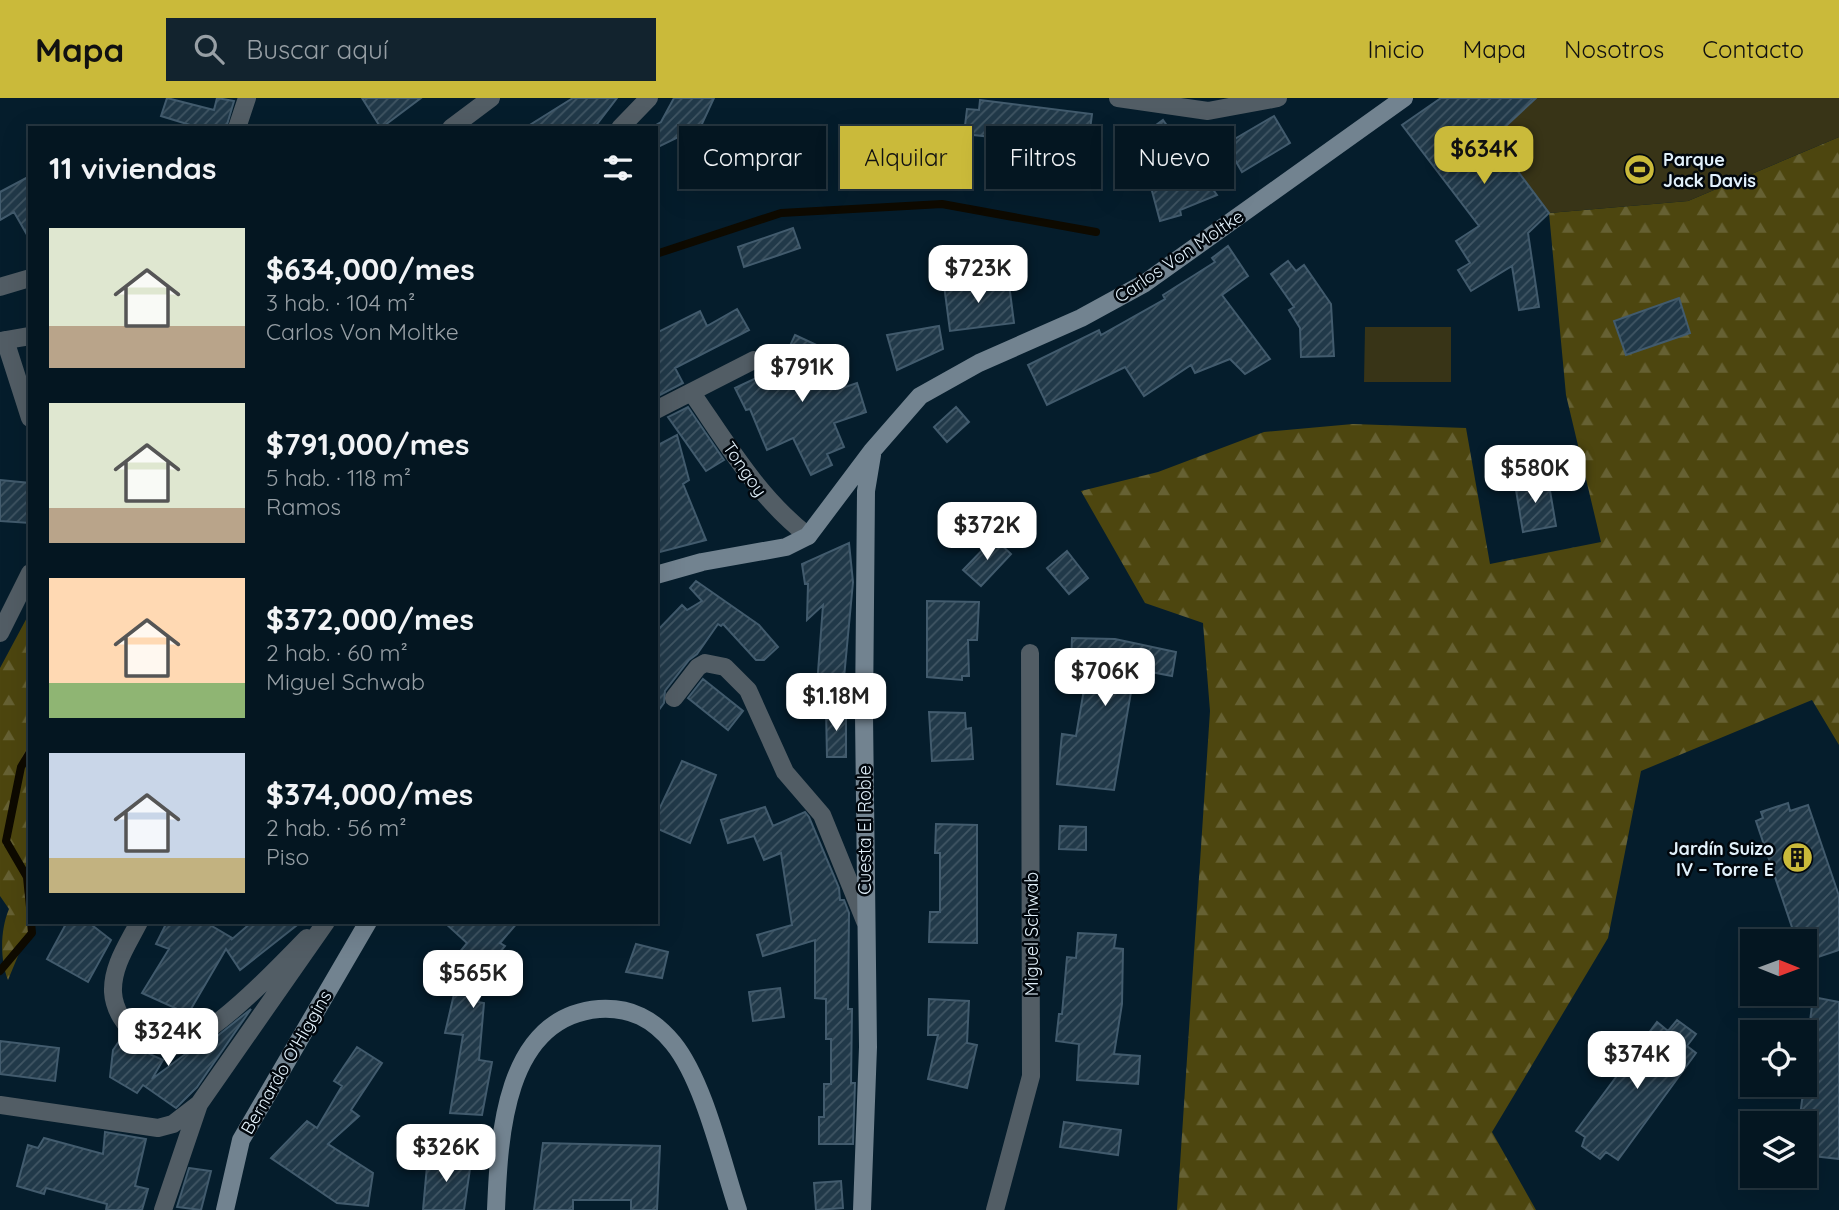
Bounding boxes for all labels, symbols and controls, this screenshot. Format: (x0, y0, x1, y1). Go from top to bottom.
search box (166, 18, 656, 81)
text: Mapa (35, 29, 124, 70)
icon: search (190, 30, 228, 68)
text: Buscar aquí (246, 33, 388, 66)
text: Inicio (1367, 34, 1425, 64)
text: Mapa (1463, 34, 1526, 64)
text: Nosotros (1564, 34, 1664, 64)
text: Contacto (1702, 34, 1804, 64)
chip: Comprar (679, 126, 826, 189)
chip: Alquilar (840, 126, 972, 189)
chip: Filtros (986, 126, 1101, 189)
chip: Nuevo (1115, 126, 1234, 189)
pin: $634K (1435, 126, 1533, 186)
text: $634K (1450, 134, 1518, 163)
place label: Parque Jack Davis (1663, 148, 1756, 192)
text: 11 viviendas (49, 149, 216, 187)
icon: filters (599, 149, 637, 187)
sports icon: Parque Jack Davis (1623, 152, 1657, 186)
street label: Carlos Von Moltke (1110, 204, 1248, 308)
pin: $723K (929, 246, 1027, 305)
text: $634,000/mes (266, 250, 475, 288)
text: $723K (945, 253, 1011, 282)
icon: home (105, 256, 189, 340)
text: 3 hab. · 104 m² (266, 288, 415, 317)
text: Carlos Von Moltke (266, 317, 459, 346)
pin: $791K (753, 344, 851, 404)
text: $791K (770, 352, 834, 381)
text: $791,000/mes (266, 425, 469, 463)
icon: home (105, 431, 189, 515)
street label: Tongoy (718, 437, 772, 501)
pin: $580K (1486, 446, 1584, 505)
text: $580K (1501, 453, 1569, 482)
text: 5 hab. · 118 m² (266, 463, 411, 492)
text: Ramos (266, 492, 341, 521)
pin: $372K (938, 503, 1036, 562)
text: $372K (954, 510, 1020, 539)
text: $372,000/mes (266, 600, 474, 638)
icon: home (105, 606, 189, 690)
text: 2 hab. · 60 m² (266, 638, 408, 667)
pin: $706K (1056, 648, 1154, 708)
text: $706K (1071, 656, 1139, 685)
text: Miguel Schwab (266, 667, 425, 696)
pin: $1.18M (779, 674, 893, 733)
text: $1.18M (802, 681, 870, 710)
street label: Cuesta El Roble (853, 765, 876, 895)
text: $374,000/mes (266, 775, 473, 813)
icon: home (105, 781, 189, 865)
text: 2 hab. · 56 m² (266, 813, 407, 842)
place label: Jardín Suizo IV – Torre E (1669, 837, 1774, 881)
building icon: Jardín Suizo IV – Torre E (1780, 841, 1814, 875)
text: Piso (266, 842, 309, 871)
street label: Miguel Schwab (1020, 872, 1043, 996)
north arrow (1740, 929, 1816, 1006)
map controls (1740, 929, 1817, 1188)
pin: $565K (424, 950, 522, 1010)
text: $565K (439, 958, 507, 987)
street label: Bernardo O'Higgins (235, 986, 337, 1138)
pin: $324K (119, 1009, 217, 1068)
text: $324K (134, 1016, 202, 1045)
button: locate (1740, 1020, 1817, 1097)
pin: $374K (1588, 1032, 1686, 1091)
text: $374K (1604, 1039, 1670, 1068)
button: layers (1740, 1111, 1817, 1188)
pin: $326K (397, 1124, 495, 1184)
text: $326K (413, 1132, 479, 1161)

